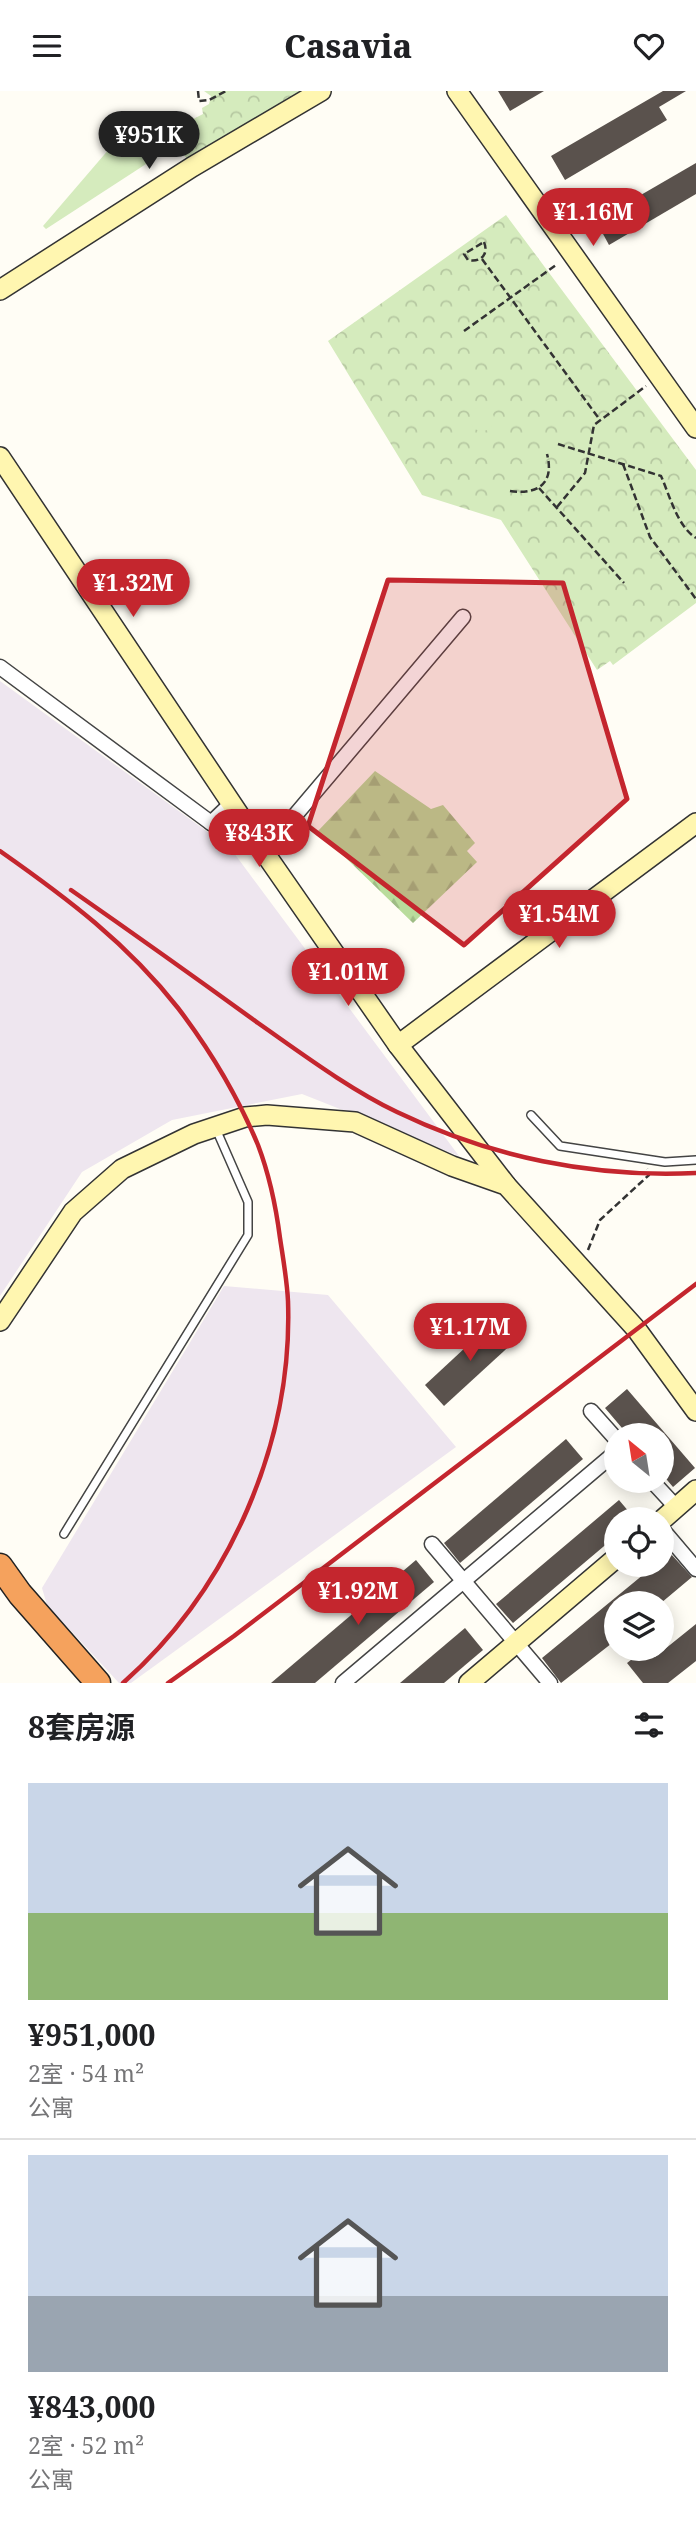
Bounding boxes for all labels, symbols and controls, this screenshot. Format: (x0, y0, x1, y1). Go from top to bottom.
text: Casavia (284, 24, 412, 67)
icon: menu (28, 27, 66, 65)
icon: heart (630, 27, 668, 65)
pin: ¥951K (100, 111, 198, 171)
text: ¥951K (115, 118, 183, 150)
pin: ¥1.16M (536, 188, 650, 248)
text: ¥1.16M (553, 195, 633, 227)
pin: ¥1.32M (76, 559, 190, 619)
text: ¥1.32M (93, 566, 173, 598)
pin: ¥843K (210, 809, 308, 869)
text: ¥843K (225, 816, 293, 848)
pin: ¥1.54M (502, 891, 616, 950)
text: ¥1.54M (519, 897, 599, 929)
pin: ¥1.01M (291, 949, 405, 1008)
text: ¥1.01M (308, 955, 388, 987)
pin: ¥1.17M (413, 1303, 527, 1363)
text: ¥1.17M (430, 1310, 510, 1342)
north arrow (604, 1423, 674, 1493)
map controls (604, 1423, 674, 1661)
button: locate (604, 1507, 674, 1577)
pin: ¥1.92M (301, 1567, 415, 1627)
text: ¥1.92M (318, 1574, 398, 1606)
button: layers (604, 1591, 674, 1661)
text: 8套房源 (28, 1706, 135, 1747)
icon: filters (630, 1706, 668, 1744)
icon: home (285, 1828, 411, 1954)
text: ¥951,000 (28, 2014, 155, 2055)
text: 2室 · 54 m² (28, 2057, 144, 2089)
text: 公寓 (28, 2091, 74, 2123)
icon: home (285, 2200, 411, 2326)
text: ¥843,000 (28, 2386, 155, 2427)
text: 2室 · 52 m² (28, 2429, 144, 2461)
text: 公寓 (28, 2463, 74, 2495)

